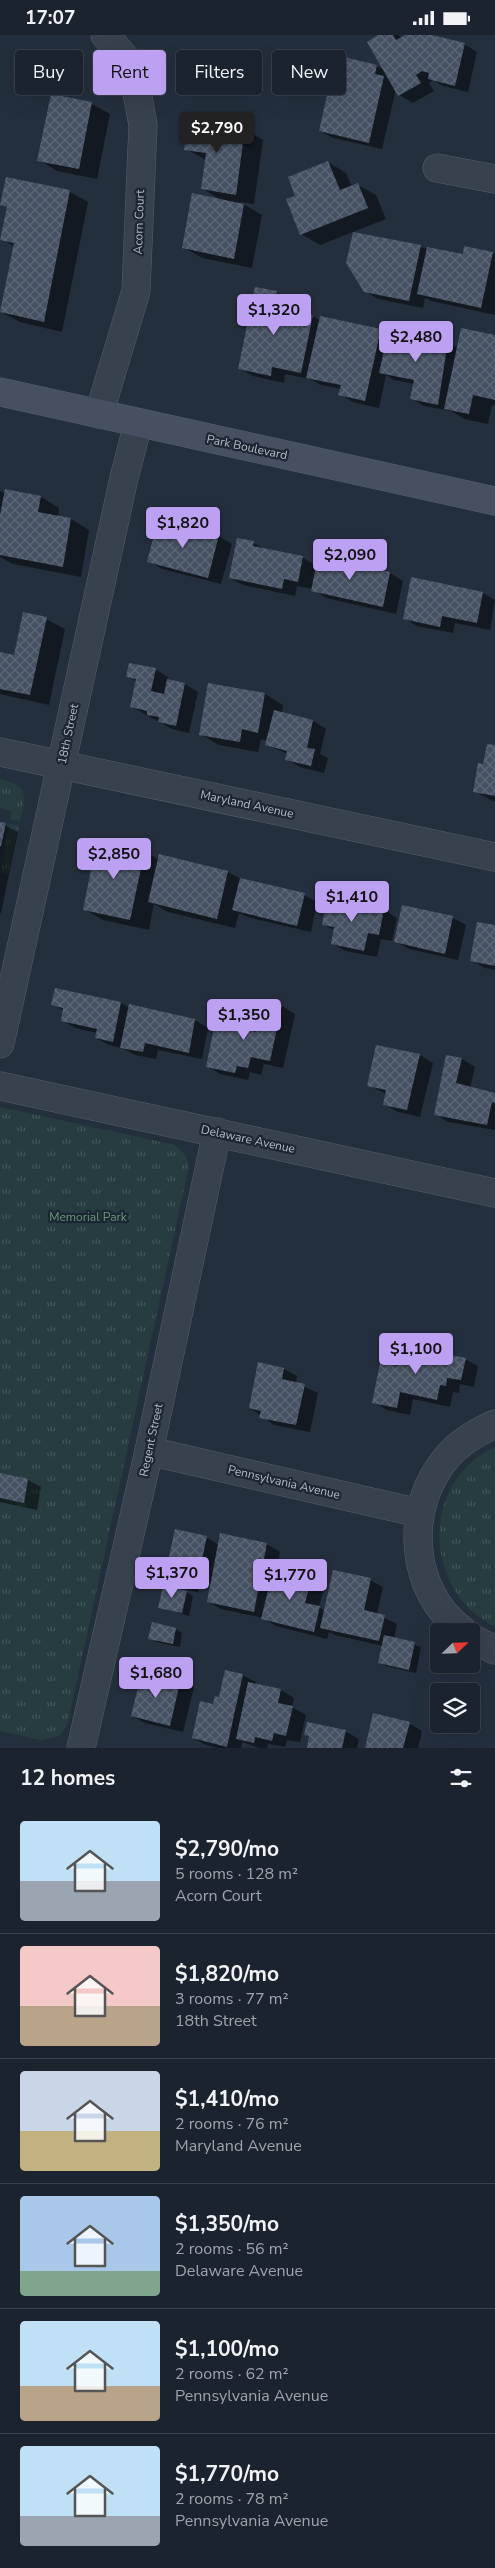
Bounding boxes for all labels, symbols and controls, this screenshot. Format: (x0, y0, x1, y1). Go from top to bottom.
text: 17:07 (25, 5, 75, 31)
chip: Buy (15, 50, 83, 95)
chip: Rent (93, 50, 166, 95)
chip: Filters (176, 50, 262, 95)
chip: New (272, 50, 346, 95)
pin: $2,790 (176, 111, 258, 154)
text: $2,790 (191, 117, 243, 139)
street label: Acorn Court (130, 189, 148, 255)
pin: $1,320 (233, 293, 315, 336)
text: $1,320 (248, 299, 300, 321)
pin: $2,480 (375, 321, 457, 363)
text: $2,480 (390, 326, 442, 348)
street label: Park Boulevard (205, 431, 289, 463)
pin: $1,820 (142, 507, 224, 549)
text: $1,820 (157, 512, 209, 534)
pin: $2,090 (309, 539, 391, 581)
text: $2,090 (324, 544, 376, 566)
street label: 18th Street (54, 702, 82, 766)
street label: Maryland Avenue (199, 786, 295, 822)
pin: $2,850 (73, 837, 155, 880)
text: $2,850 (88, 843, 140, 865)
pin: $1,410 (311, 881, 393, 923)
text: $1,410 (326, 886, 378, 908)
pin: $1,350 (203, 999, 285, 1041)
text: $1,350 (218, 1004, 270, 1026)
street label: Delaware Avenue (199, 1121, 297, 1157)
park label: Memorial Park (49, 1209, 128, 1225)
pin: $1,100 (375, 1333, 457, 1375)
text: $1,100 (390, 1338, 442, 1360)
street label: Regent Street (135, 1401, 167, 1478)
street label: Pennsylvania Avenue (226, 1461, 342, 1503)
pin: $1,370 (131, 1557, 213, 1599)
pin: $1,770 (249, 1559, 331, 1601)
text: $1,370 (146, 1562, 198, 1584)
text: $1,770 (264, 1564, 316, 1586)
north arrow (430, 1623, 480, 1673)
map controls (430, 1623, 480, 1733)
pin: $1,680 (115, 1657, 197, 1699)
text: $1,680 (130, 1662, 182, 1684)
button: layers (430, 1683, 480, 1733)
text: 12 homes (20, 1764, 115, 1792)
icon: filters (447, 1764, 475, 1792)
text: $2,790/mo (175, 1835, 279, 1863)
icon: home (60, 1841, 120, 1901)
text: 5 rooms · 128 m² (175, 1863, 298, 1885)
text: Acorn Court (175, 1885, 262, 1907)
text: $1,820/mo (175, 1960, 279, 1988)
icon: home (60, 1966, 120, 2026)
text: 3 rooms · 77 m² (175, 1988, 288, 2010)
text: 18th Street (175, 2010, 257, 2032)
text: $1,410/mo (175, 2085, 279, 2113)
icon: home (60, 2091, 120, 2151)
text: 2 rooms · 76 m² (175, 2113, 288, 2135)
text: Maryland Avenue (175, 2135, 302, 2157)
text: $1,350/mo (175, 2210, 279, 2238)
icon: home (60, 2216, 120, 2276)
text: 2 rooms · 56 m² (175, 2238, 288, 2260)
text: Delaware Avenue (175, 2260, 303, 2282)
text: $1,100/mo (175, 2335, 279, 2363)
icon: home (60, 2341, 120, 2401)
text: 2 rooms · 62 m² (175, 2363, 288, 2385)
text: Pennsylvania Avenue (175, 2385, 328, 2407)
text: $1,770/mo (175, 2460, 279, 2488)
icon: home (60, 2466, 120, 2526)
text: 2 rooms · 78 m² (175, 2488, 288, 2510)
text: Pennsylvania Avenue (175, 2510, 328, 2532)

